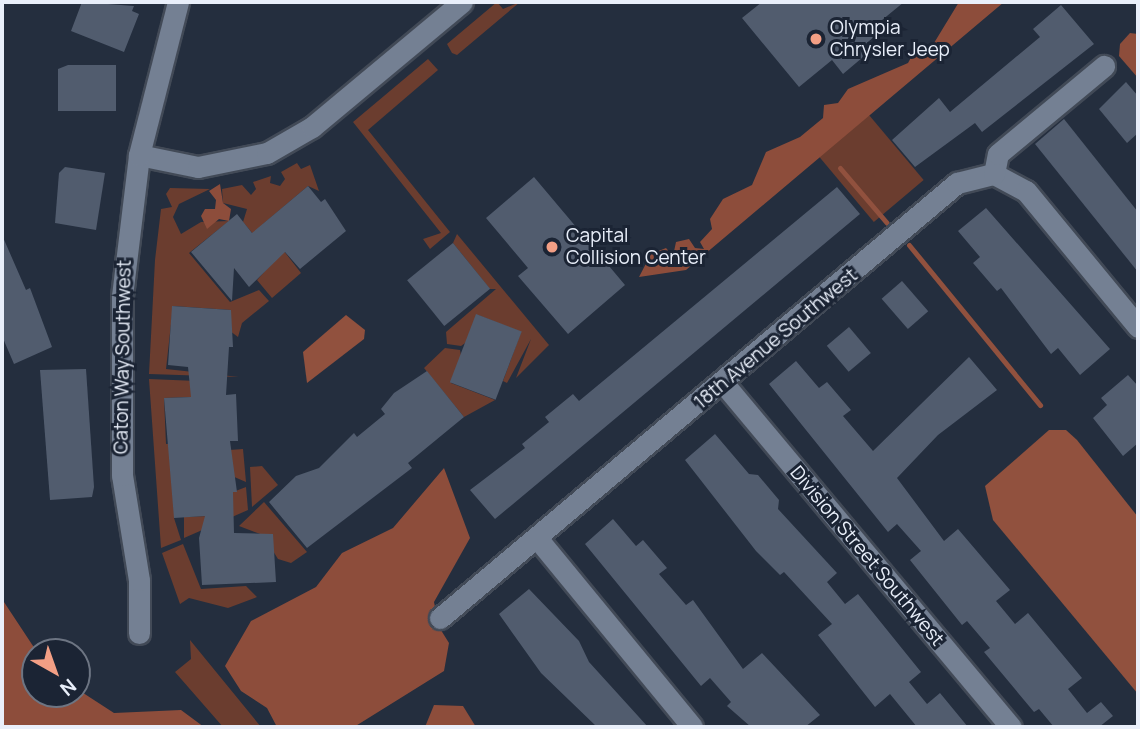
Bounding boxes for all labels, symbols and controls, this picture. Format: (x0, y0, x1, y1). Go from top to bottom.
place label: Olympia Chrysler Jeep (830, 17, 950, 61)
marker: Olympia Chrysler Jeep (808, 31, 824, 47)
place label: Capital Collision Center (566, 225, 706, 269)
marker: Capital Collision Center (544, 239, 560, 255)
street label: Caton Way Southwest (110, 260, 136, 454)
street label: 18th Avenue Southwest (690, 264, 862, 414)
street label: Division Street Southwest (785, 461, 949, 651)
north arrow (21, 638, 91, 708)
text: N (55, 673, 82, 702)

